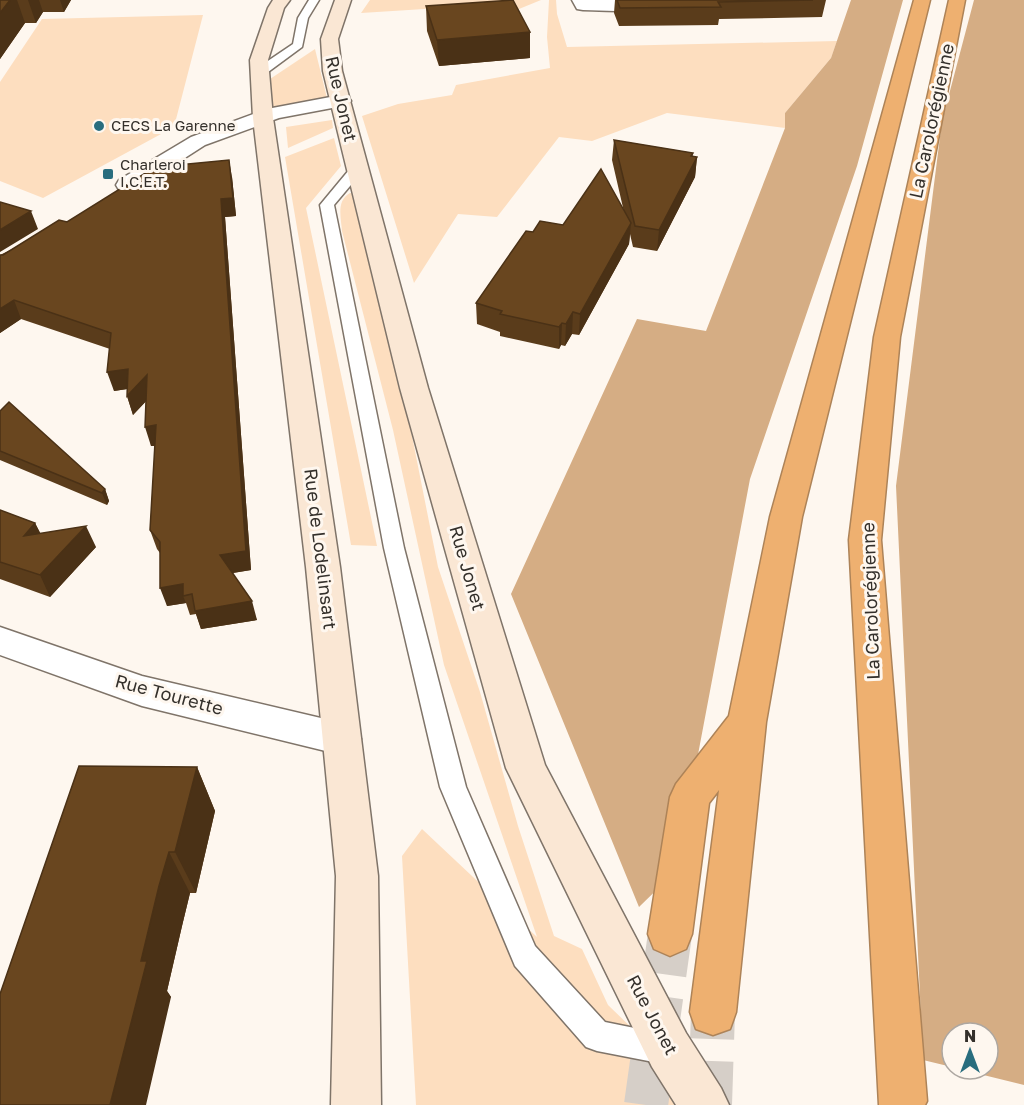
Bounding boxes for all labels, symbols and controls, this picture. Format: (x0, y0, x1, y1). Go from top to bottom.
street label: La Carolorégienne (904, 41, 958, 200)
street label: Rue Jonet (321, 54, 363, 144)
place label: CECS La Garenne (111, 116, 236, 134)
marker: CECS La Garenne (92, 119, 106, 133)
place label: Charleroi I.C.E.T. (120, 155, 186, 190)
marker: Charleroi I.C.E.T. (101, 167, 115, 181)
street label: Rue de Lodelinsart (300, 467, 342, 631)
street label: La Carolorégienne (856, 522, 884, 680)
street label: Rue Jonet (445, 523, 491, 613)
street label: Rue Tourette (113, 669, 226, 719)
street label: Rue Jonet (623, 971, 683, 1058)
north arrow (940, 1021, 1000, 1081)
text: N (964, 1026, 976, 1046)

